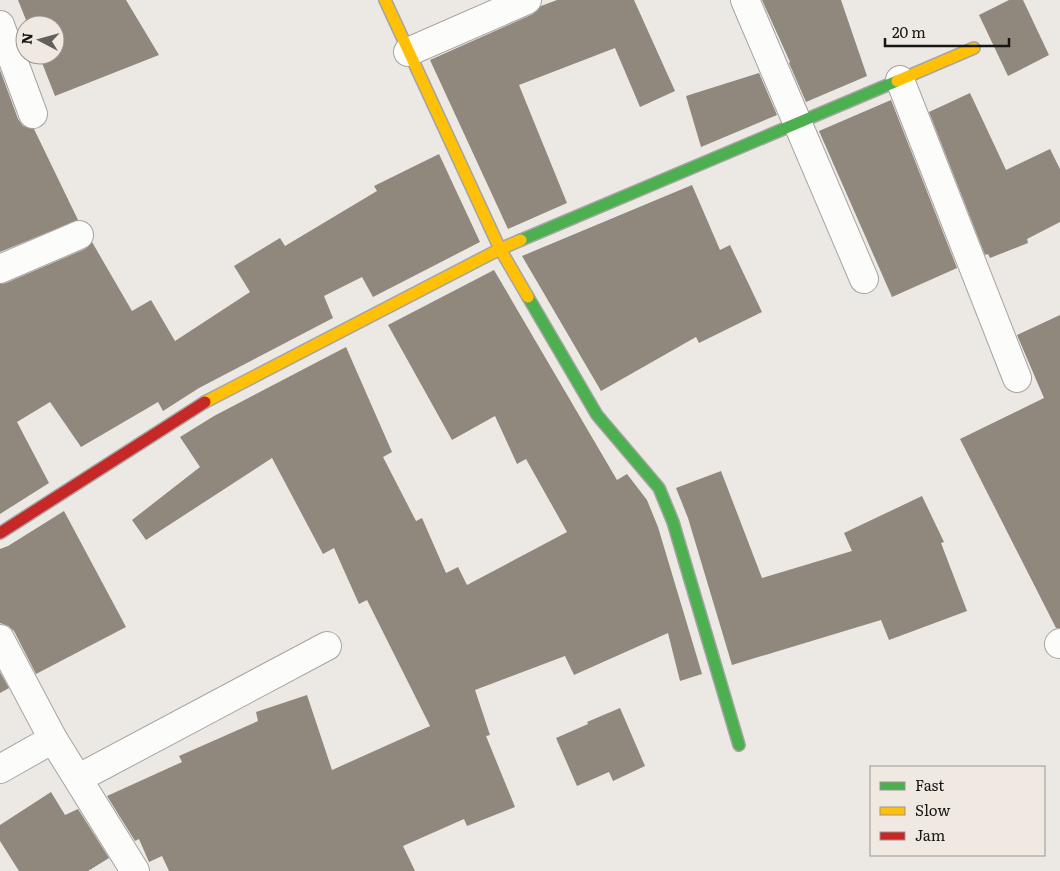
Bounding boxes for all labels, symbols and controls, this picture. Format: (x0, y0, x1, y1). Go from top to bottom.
north arrow (15, 15, 65, 65)
scale bar (885, 15, 1009, 47)
text: 20 m (892, 20, 926, 43)
text: N (16, 31, 37, 45)
legend (870, 766, 1045, 856)
text: Fast (915, 773, 944, 796)
text: Slow (915, 798, 950, 821)
text: Jam (915, 823, 946, 846)

